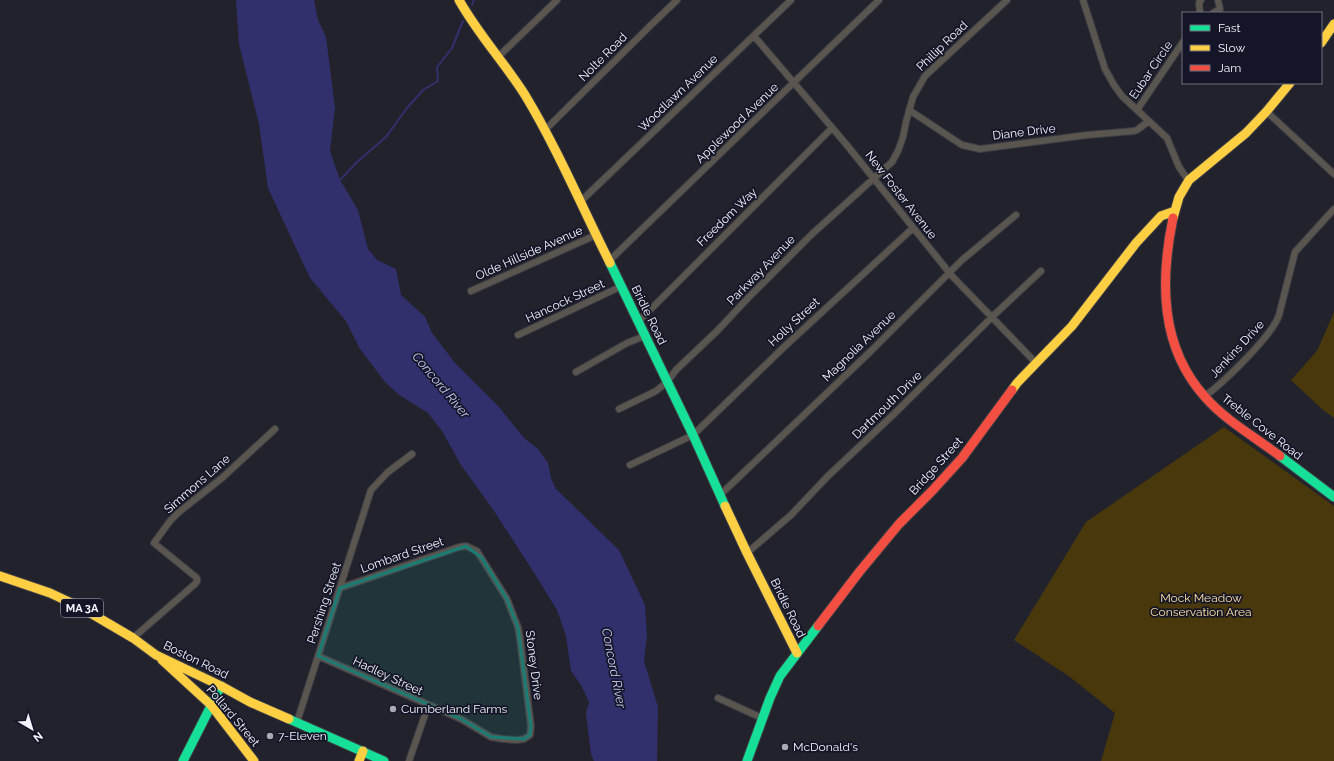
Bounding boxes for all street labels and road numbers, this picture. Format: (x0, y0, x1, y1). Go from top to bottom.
street label: Phillip Road (914, 18, 970, 74)
street label: Nolte Road (576, 30, 630, 84)
street label: Eubar Circle (1126, 38, 1176, 102)
street label: Woodlawn Avenue (635, 52, 721, 134)
street label: Applewood Avenue (693, 80, 781, 166)
street label: Diane Drive (992, 121, 1056, 143)
street label: New Foster Avenue (862, 148, 940, 242)
street label: Freedom Way (694, 185, 760, 249)
street label: Olde Hillside Avenue (473, 223, 585, 283)
street label: Parkway Avenue (724, 232, 798, 308)
street label: Hancock Street (523, 277, 607, 325)
street label: Bridle Road (629, 283, 669, 347)
street label: Holly Street (766, 295, 822, 349)
street label: Magnolia Avenue (820, 308, 898, 384)
street label: Jenkins Drive (1207, 317, 1267, 381)
street label: Dartmouth Drive (849, 368, 925, 442)
street label: Treble Cove Road (1219, 391, 1305, 463)
street label: Bridge Street (906, 434, 966, 498)
street label: Simmons Lane (161, 452, 233, 516)
street label: Lombard Street (359, 534, 445, 576)
street label: Pershing Street (304, 561, 344, 645)
street label: Bridle Road (768, 576, 808, 640)
road number: MA 3A (61, 599, 103, 617)
street label: Stoney Drive (523, 629, 545, 701)
street label: Boston Road (161, 638, 231, 682)
street label: Hadley Street (351, 654, 425, 698)
street label: Pollard Street (203, 683, 263, 749)

